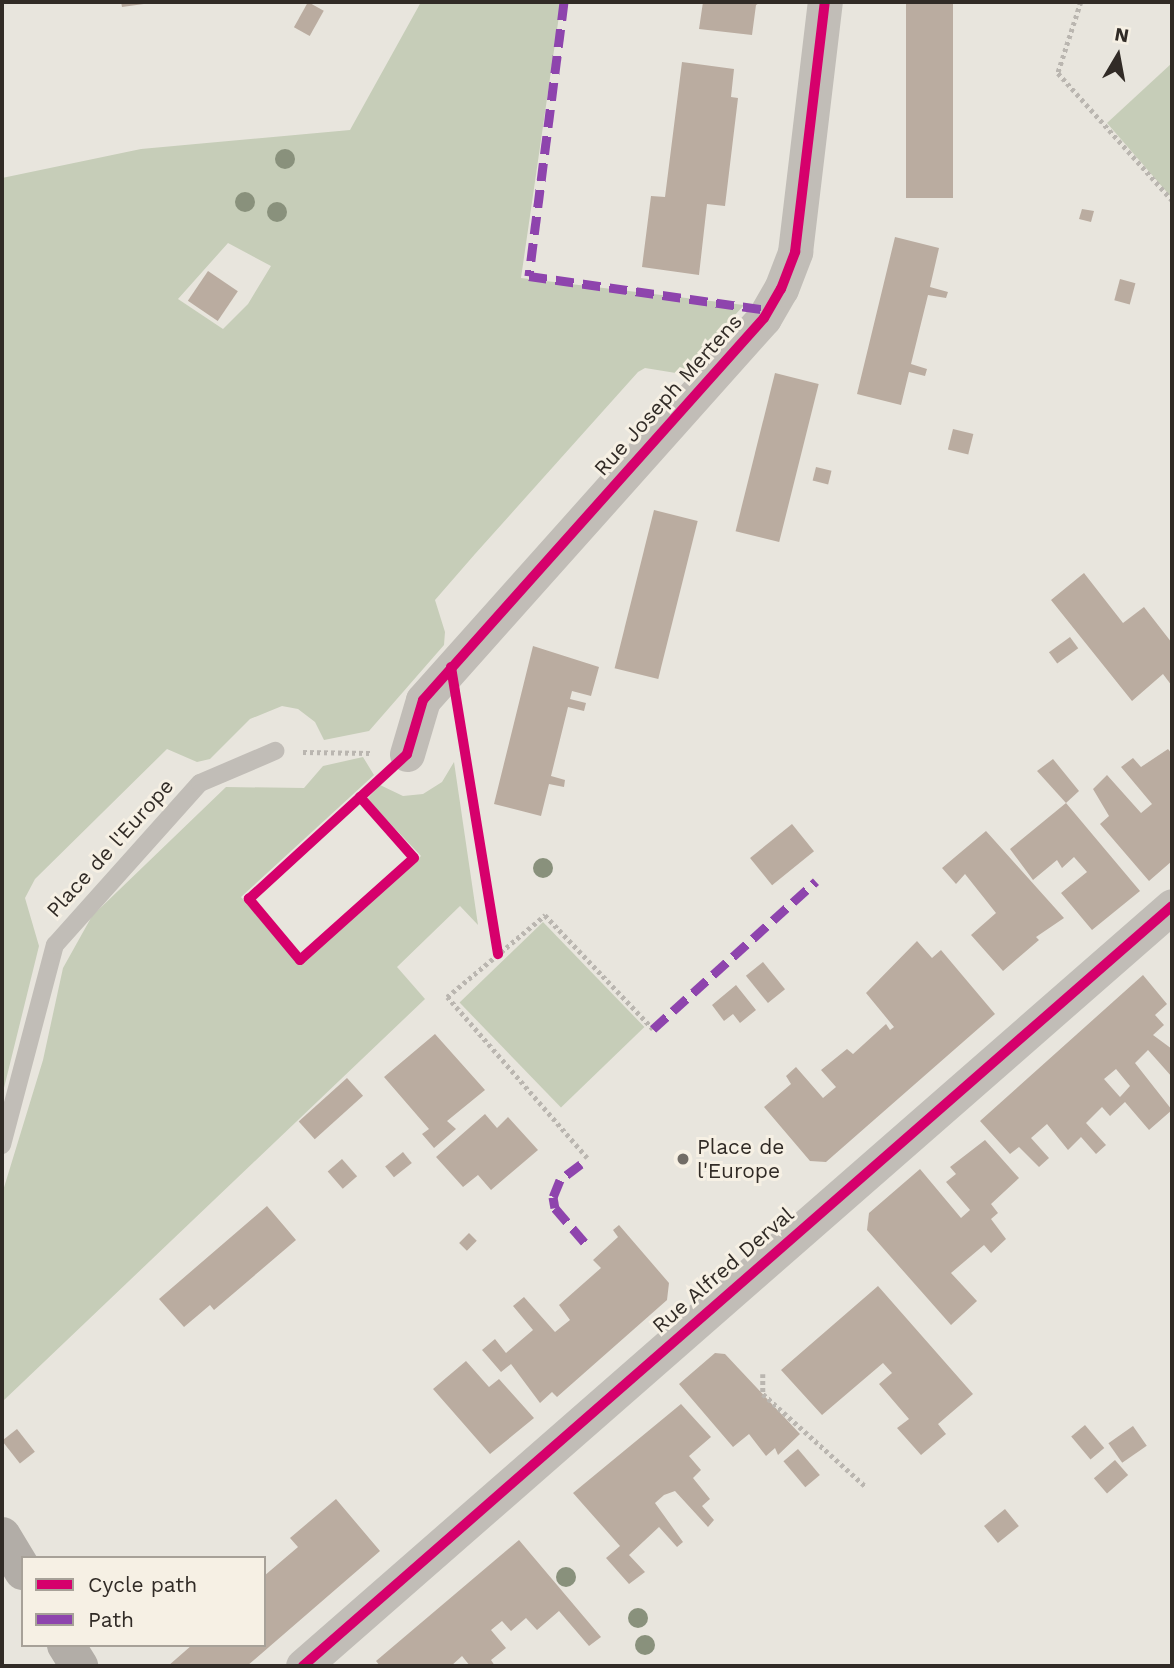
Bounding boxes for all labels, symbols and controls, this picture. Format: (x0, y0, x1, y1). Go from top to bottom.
north arrow (1083, 21, 1153, 91)
text: N (1113, 22, 1131, 47)
street label: Rue Joseph Mertens (589, 309, 747, 481)
street label: Place de l'Europe (41, 774, 179, 922)
place label: Place de l'Europe (697, 1134, 784, 1184)
marker: Place de l'Europe (675, 1151, 691, 1167)
street label: Rue Alfred Derval (647, 1201, 799, 1339)
legend (21, 1556, 266, 1647)
text: Cycle path (88, 1572, 197, 1597)
text: Path (88, 1607, 134, 1632)

